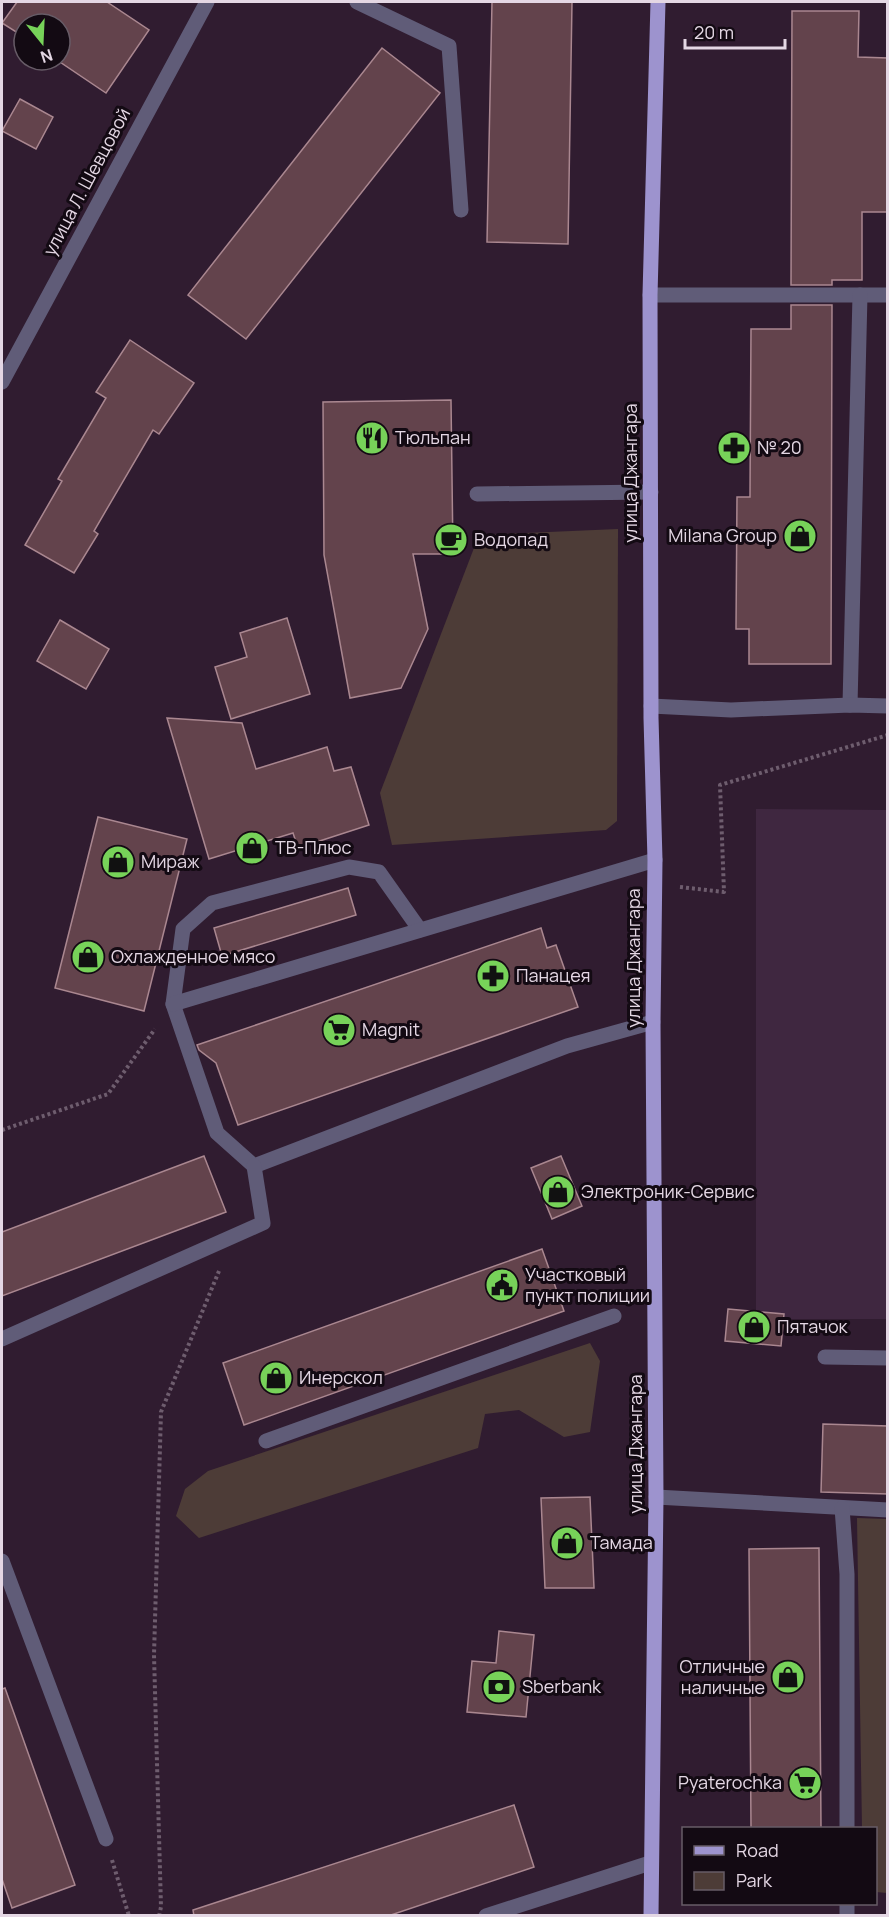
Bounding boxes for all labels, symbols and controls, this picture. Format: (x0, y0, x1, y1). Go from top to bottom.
north arrow (12, 12, 72, 72)
scale bar (685, 12, 786, 50)
text: 20 m (694, 20, 734, 44)
text: N (38, 44, 56, 69)
street label: улица Л. Шевцовой (37, 104, 135, 260)
street label: улица Джангара (618, 403, 642, 543)
restaurant icon: Тюльпан (354, 420, 390, 456)
place label: Тюльпан (395, 425, 471, 449)
pharmacy icon: № 20 (716, 430, 752, 466)
place label: № 20 (757, 435, 802, 459)
shop icon: Milana Group (782, 518, 818, 554)
cafe icon: Водопад (433, 522, 469, 558)
place label: Milana Group (668, 523, 777, 547)
place label: Водопад (474, 527, 548, 551)
shop icon: ТВ-Плюс (234, 830, 270, 866)
place label: ТВ-Плюс (275, 835, 351, 859)
shop icon: Мираж (100, 844, 136, 880)
place label: Мираж (141, 849, 200, 873)
street label: улица Джангара (621, 888, 645, 1028)
shop icon: Охлажденное мясо (70, 939, 106, 975)
place label: Охлажденное мясо (111, 944, 275, 968)
pharmacy icon: Панацея (475, 958, 511, 994)
place label: Панацея (516, 963, 591, 987)
supermarket icon: Magnit (321, 1012, 357, 1048)
place label: Magnit (362, 1017, 420, 1041)
shop icon: Электроник-Сервис (540, 1174, 576, 1210)
place label: Электроник-Сервис (581, 1179, 755, 1203)
place label: Участковый пункт полиции (525, 1262, 650, 1307)
public building icon: Участковый пункт полиции (484, 1267, 520, 1303)
shop icon: Пятачок (736, 1309, 772, 1345)
place label: Пятачок (777, 1314, 849, 1338)
shop icon: Инерскол (258, 1360, 294, 1396)
place label: Инерскол (299, 1365, 383, 1389)
street label: улица Джангара (623, 1374, 647, 1514)
shop icon: Тамада (549, 1525, 585, 1561)
place label: Тамада (590, 1530, 653, 1554)
place label: Отличные наличные (679, 1654, 765, 1699)
shop icon: Отличные наличные (770, 1659, 806, 1695)
bank icon: Sberbank (481, 1669, 517, 1705)
place label: Sberbank (522, 1674, 602, 1698)
supermarket icon: Pyaterochka (787, 1765, 823, 1801)
place label: Pyaterochka (678, 1770, 782, 1794)
legend (682, 1827, 877, 1905)
text: Road (736, 1838, 779, 1862)
text: Park (736, 1868, 773, 1892)

